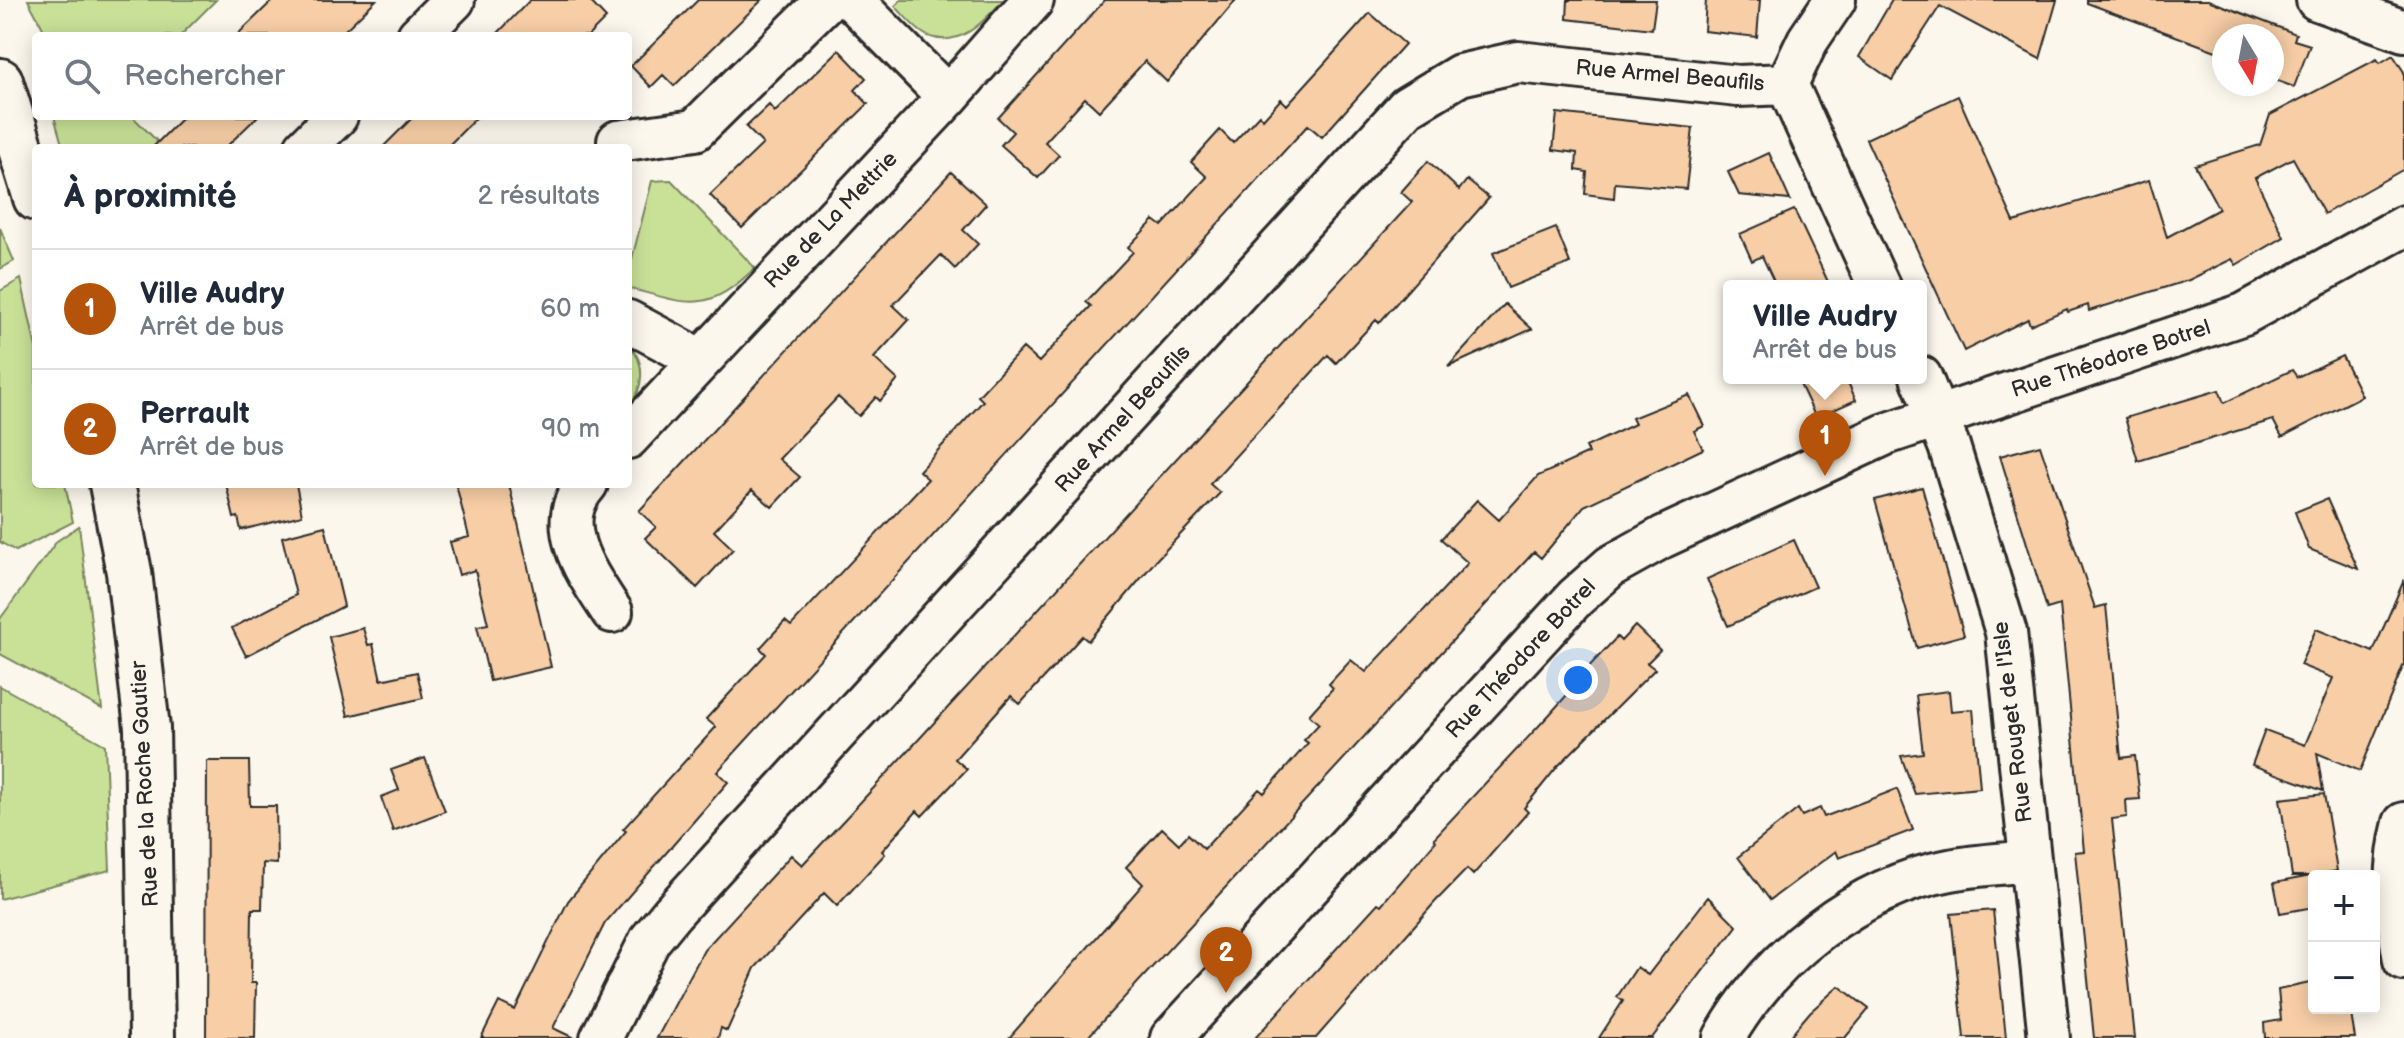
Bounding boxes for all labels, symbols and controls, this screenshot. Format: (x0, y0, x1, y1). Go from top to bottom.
north arrow (2212, 24, 2284, 96)
search box (32, 32, 632, 120)
icon: search (60, 54, 104, 98)
street label: Rue Armel Beaufils (1574, 54, 1766, 98)
text: Rechercher (124, 58, 285, 94)
street label: Rue de La Mettrie (759, 146, 903, 294)
text: À proximité (64, 176, 237, 217)
text: 2 résultats (477, 181, 600, 212)
text: Ville Audry (140, 276, 285, 312)
popup (1723, 280, 1927, 384)
text: 1 (85, 294, 95, 325)
text: 60 m (540, 294, 600, 325)
text: Ville Audry (1753, 299, 1897, 335)
text: Arrêt de bus (140, 312, 284, 343)
street label: Rue Théodore Botrel (2008, 314, 2214, 404)
text: Arrêt de bus (1753, 335, 1897, 366)
street label: Rue Armel Beaufils (1050, 339, 1197, 499)
text: Perrault (140, 396, 250, 432)
pin: 1 (1799, 410, 1851, 476)
text: 2 (82, 414, 98, 445)
text: 90 m (541, 414, 600, 445)
text: Arrêt de bus (140, 432, 284, 463)
street label: Rue Théodore Botrel (1440, 574, 1602, 744)
street label: Rue Rouget de l'Isle (1987, 620, 2039, 824)
street label: Rue de la Roche Gautier (125, 659, 165, 908)
your location (1558, 660, 1598, 700)
map controls (2308, 870, 2380, 1014)
button: + (2308, 870, 2380, 942)
pin: 2 (1200, 927, 1252, 993)
button: − (2308, 942, 2380, 1014)

